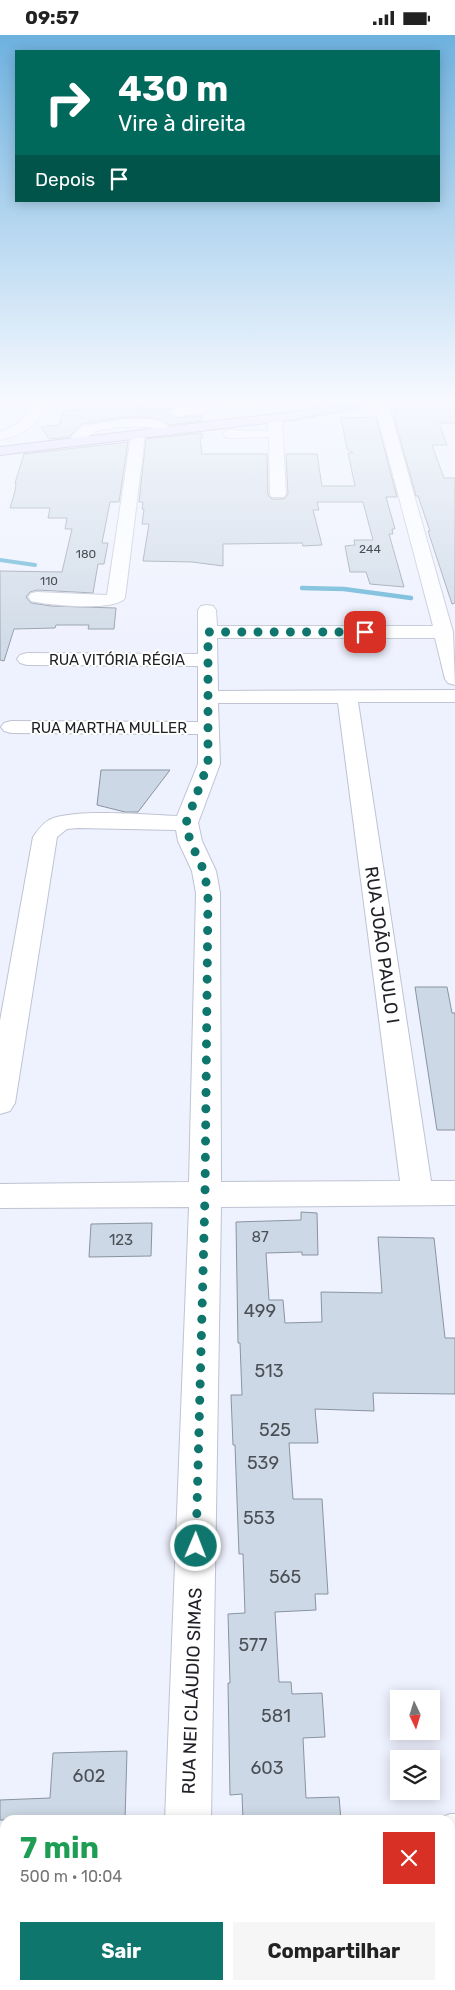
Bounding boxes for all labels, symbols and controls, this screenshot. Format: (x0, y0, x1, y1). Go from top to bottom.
text: 09:57 (25, 6, 79, 29)
text: 430 m (118, 68, 228, 110)
icon: right (35, 70, 100, 135)
text: Vire à direita (118, 110, 246, 137)
icon: arrive (105, 165, 133, 193)
text: Depois (35, 168, 95, 191)
house number: 244 (359, 542, 381, 556)
house number: 180 (76, 547, 96, 561)
house number: 110 (40, 574, 58, 588)
pin (344, 611, 386, 653)
icon: arrive (351, 618, 379, 646)
street label: RUA VITÓRIA RÉGIA (49, 651, 185, 669)
street label: RUA MARTHA MULLER (31, 719, 187, 737)
street label: RUA JOÃO PAULO I (360, 865, 404, 1025)
house number: 87 (251, 1228, 269, 1246)
house number: 123 (109, 1231, 133, 1249)
house number: 499 (244, 1300, 276, 1322)
house number: 513 (255, 1360, 283, 1382)
house number: 525 (259, 1419, 291, 1441)
house number: 539 (247, 1452, 279, 1474)
house number: 553 (243, 1507, 275, 1529)
position arrow (169, 1519, 221, 1571)
house number: 565 (269, 1566, 301, 1588)
street label: RUA NEI CLÁUDIO SIMAS (177, 1587, 207, 1795)
house number: 577 (238, 1634, 268, 1656)
north arrow (390, 1690, 440, 1740)
map controls (390, 1690, 440, 1800)
house number: 581 (261, 1705, 291, 1727)
button: layers (390, 1750, 440, 1800)
house number: 603 (250, 1757, 284, 1779)
house number: 602 (73, 1765, 105, 1787)
text: 7 min (20, 1830, 99, 1866)
button: close (383, 1832, 435, 1884)
text: 500 m · 10:04 (20, 1867, 122, 1886)
button: Sair (20, 1922, 223, 1980)
button: Compartilhar (233, 1922, 435, 1980)

